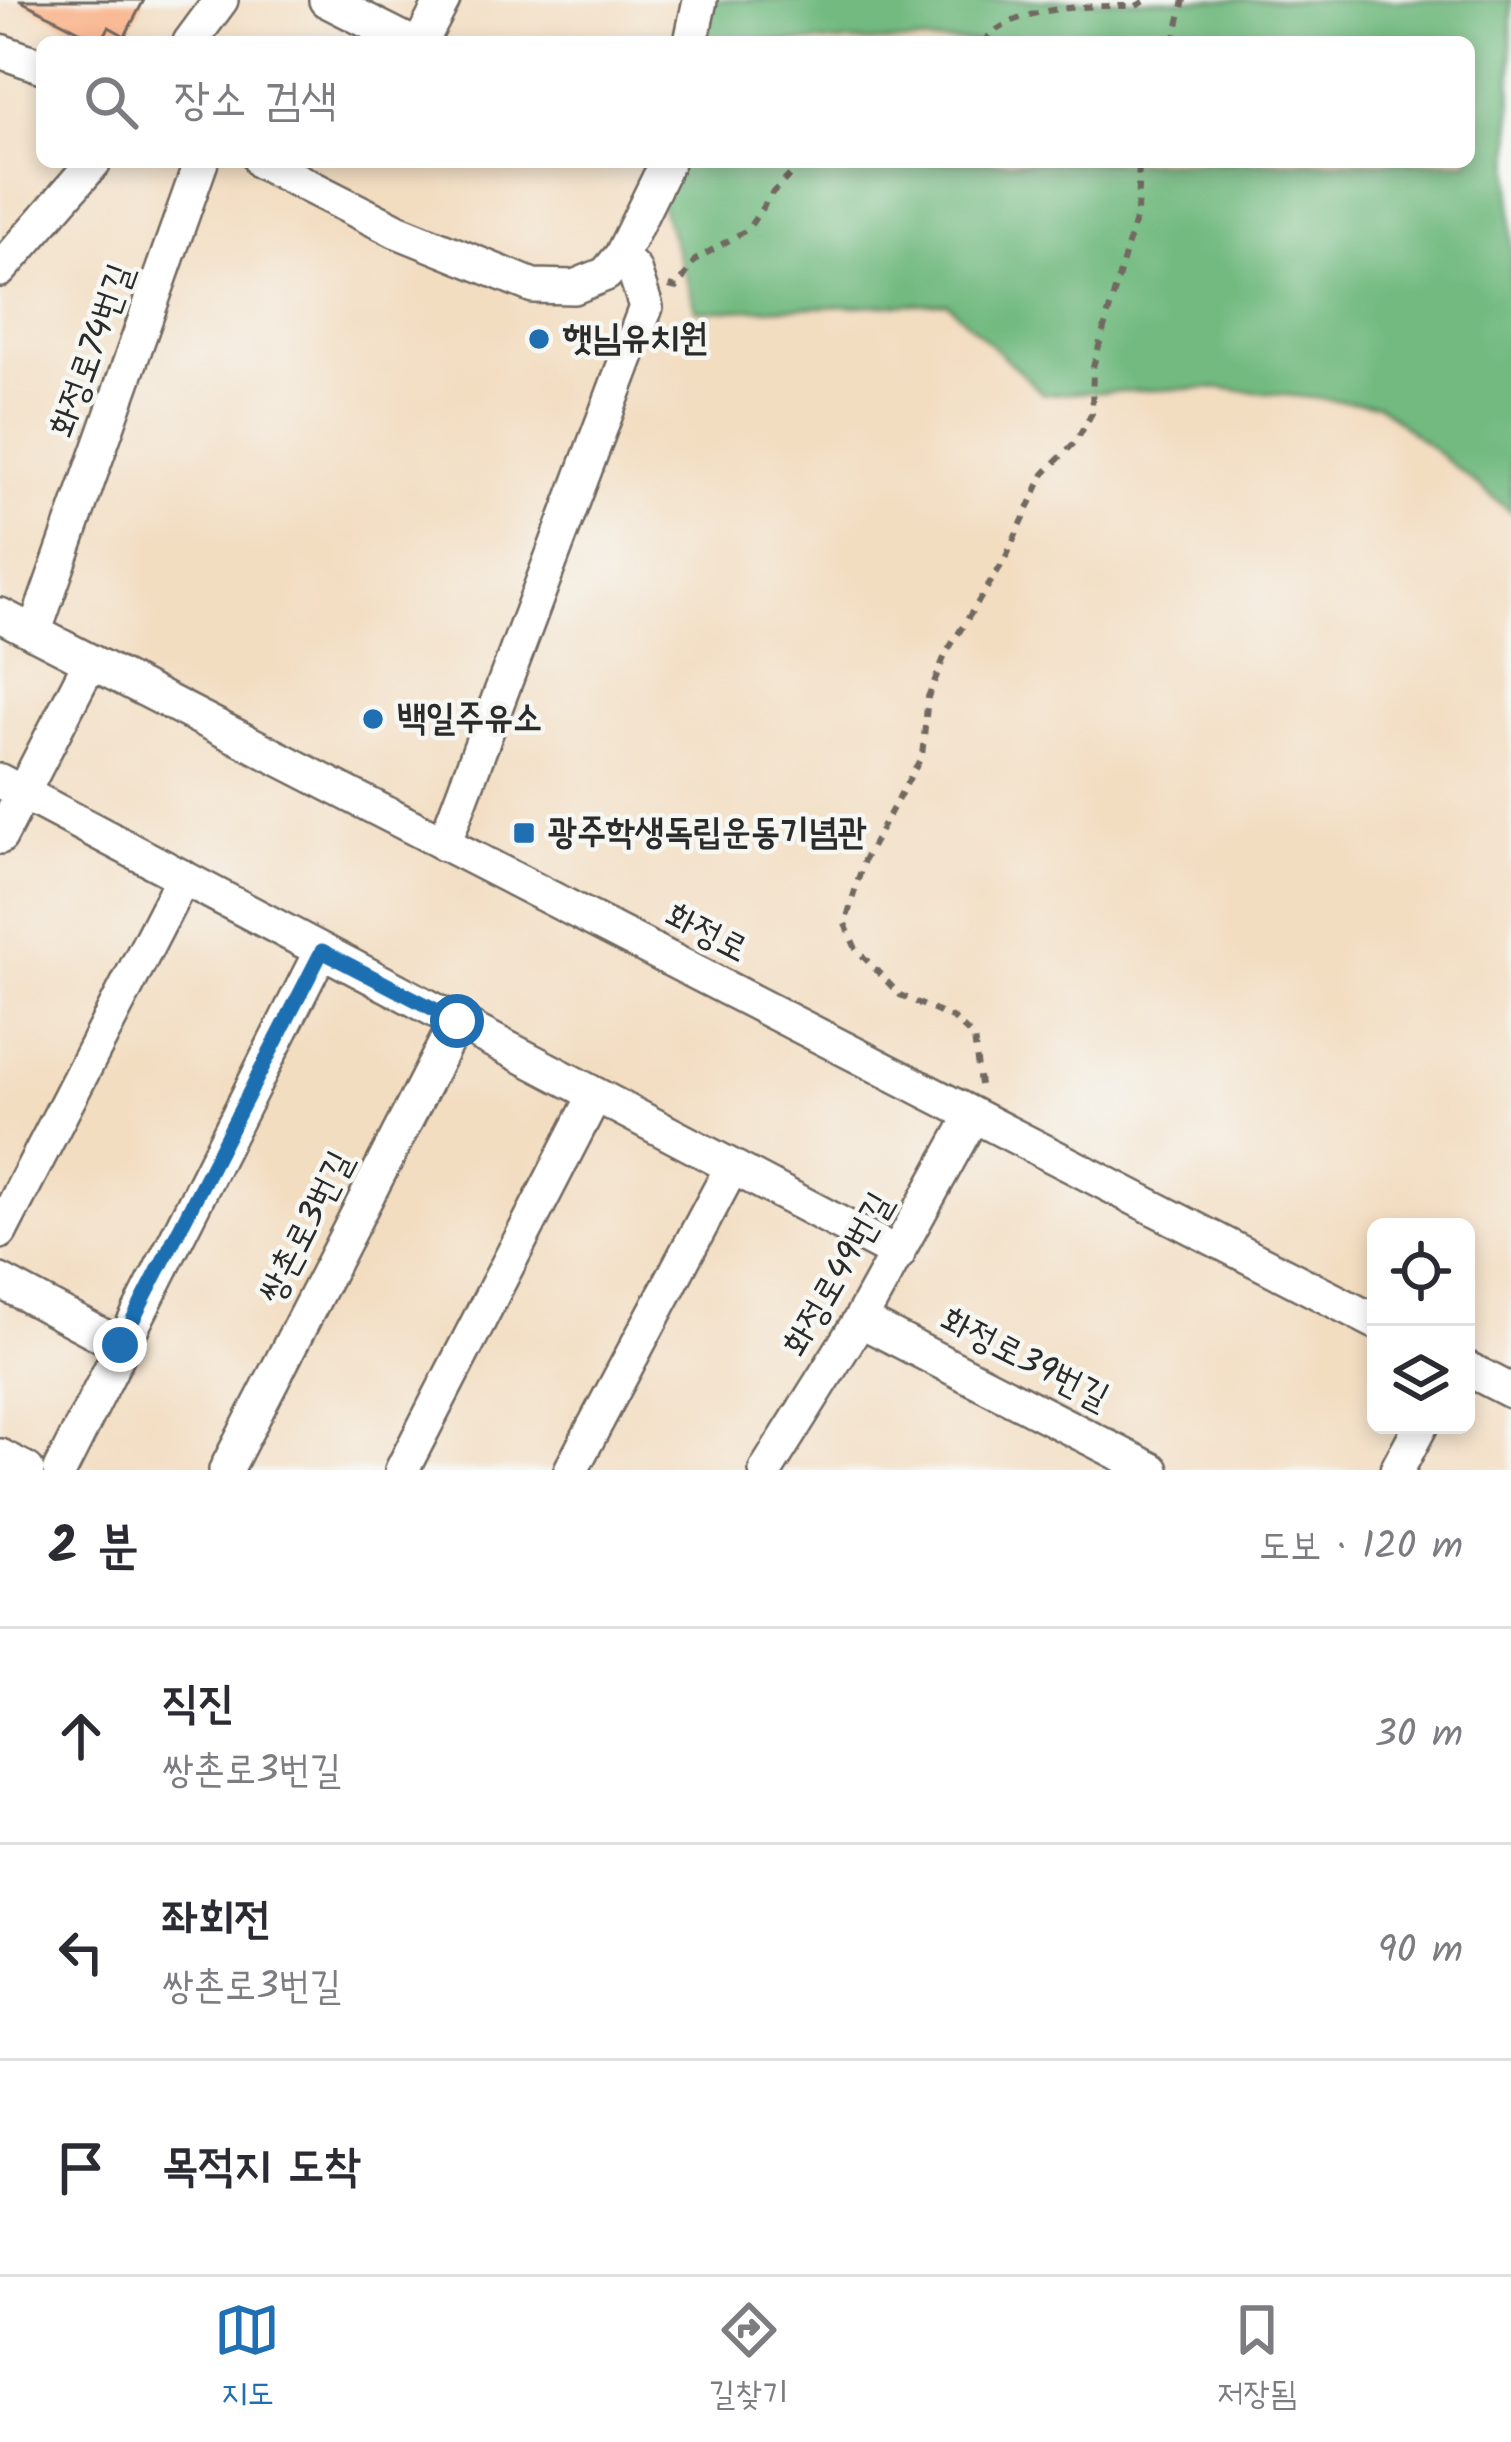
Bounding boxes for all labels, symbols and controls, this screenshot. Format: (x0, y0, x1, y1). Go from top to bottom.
search box (36, 36, 1475, 168)
text: 장소 검색 (174, 66, 337, 138)
icon: search (78, 69, 144, 135)
street label: 화정로74번길 (35, 256, 151, 446)
place label: 햇님유치원 (562, 311, 708, 368)
marker: 햇님유치원 (526, 326, 552, 352)
place label: 백일주유소 (397, 691, 542, 748)
marker: 백일주유소 (360, 706, 386, 732)
place label: 광주학생독립운동기념관 (548, 805, 867, 862)
marker: 광주학생독립운동기념관 (511, 820, 537, 846)
street label: 화정로 (654, 889, 758, 979)
route start (430, 994, 484, 1048)
street label: 쌍촌로3번길 (244, 1141, 370, 1315)
street label: 화정로49번길 (769, 1182, 909, 1368)
map controls (1367, 1218, 1475, 1434)
button: locate (1367, 1218, 1475, 1326)
street label: 화정로39번길 (930, 1293, 1118, 1427)
route end (93, 1318, 147, 1372)
button: layers (1367, 1326, 1475, 1434)
text: 2 분 (48, 1508, 138, 1589)
text: 도보 · 120 m (1259, 1517, 1463, 1579)
text: 직진 (162, 1669, 234, 1741)
icon: ahead (48, 1703, 114, 1769)
text: 30 m (1375, 1705, 1463, 1767)
text: 쌍촌로3번길 (162, 1741, 341, 1803)
text: 좌회전 (162, 1885, 271, 1957)
icon: left (48, 1919, 114, 1985)
text: 90 m (1378, 1921, 1463, 1983)
text: 쌍촌로3번길 (162, 1957, 341, 2019)
text: 목적지 도착 (162, 2132, 360, 2204)
icon: arrive (48, 2135, 114, 2201)
tab: 지도 (214, 2297, 280, 2422)
tab: 길찾기 (709, 2297, 788, 2422)
tab: 저장됨 (1217, 2297, 1297, 2422)

